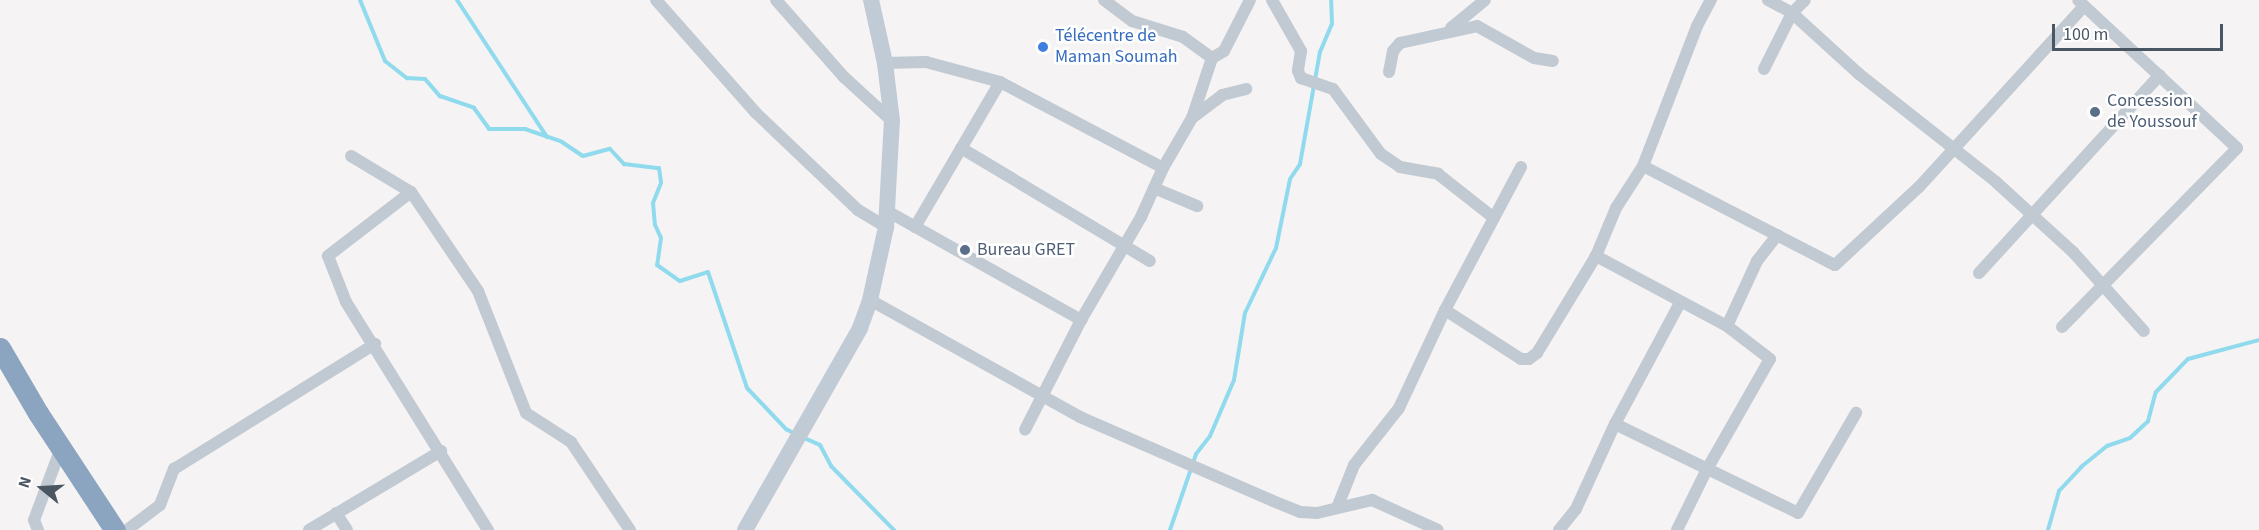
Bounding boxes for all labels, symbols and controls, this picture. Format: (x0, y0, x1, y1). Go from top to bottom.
scale bar (2055, 12, 2226, 50)
text: 100 m (2063, 22, 2108, 47)
place label: Télécentre de Maman Soumah (1055, 26, 1178, 68)
marker: Télécentre de Maman Soumah (1036, 40, 1050, 54)
place label: Concession de Youssouf (2107, 91, 2197, 134)
marker: Concession de Youssouf (2088, 105, 2102, 119)
place label: Bureau GRET (977, 239, 1075, 261)
marker: Bureau GRET (958, 243, 972, 257)
north arrow (12, 458, 72, 518)
text: N (13, 474, 37, 491)

